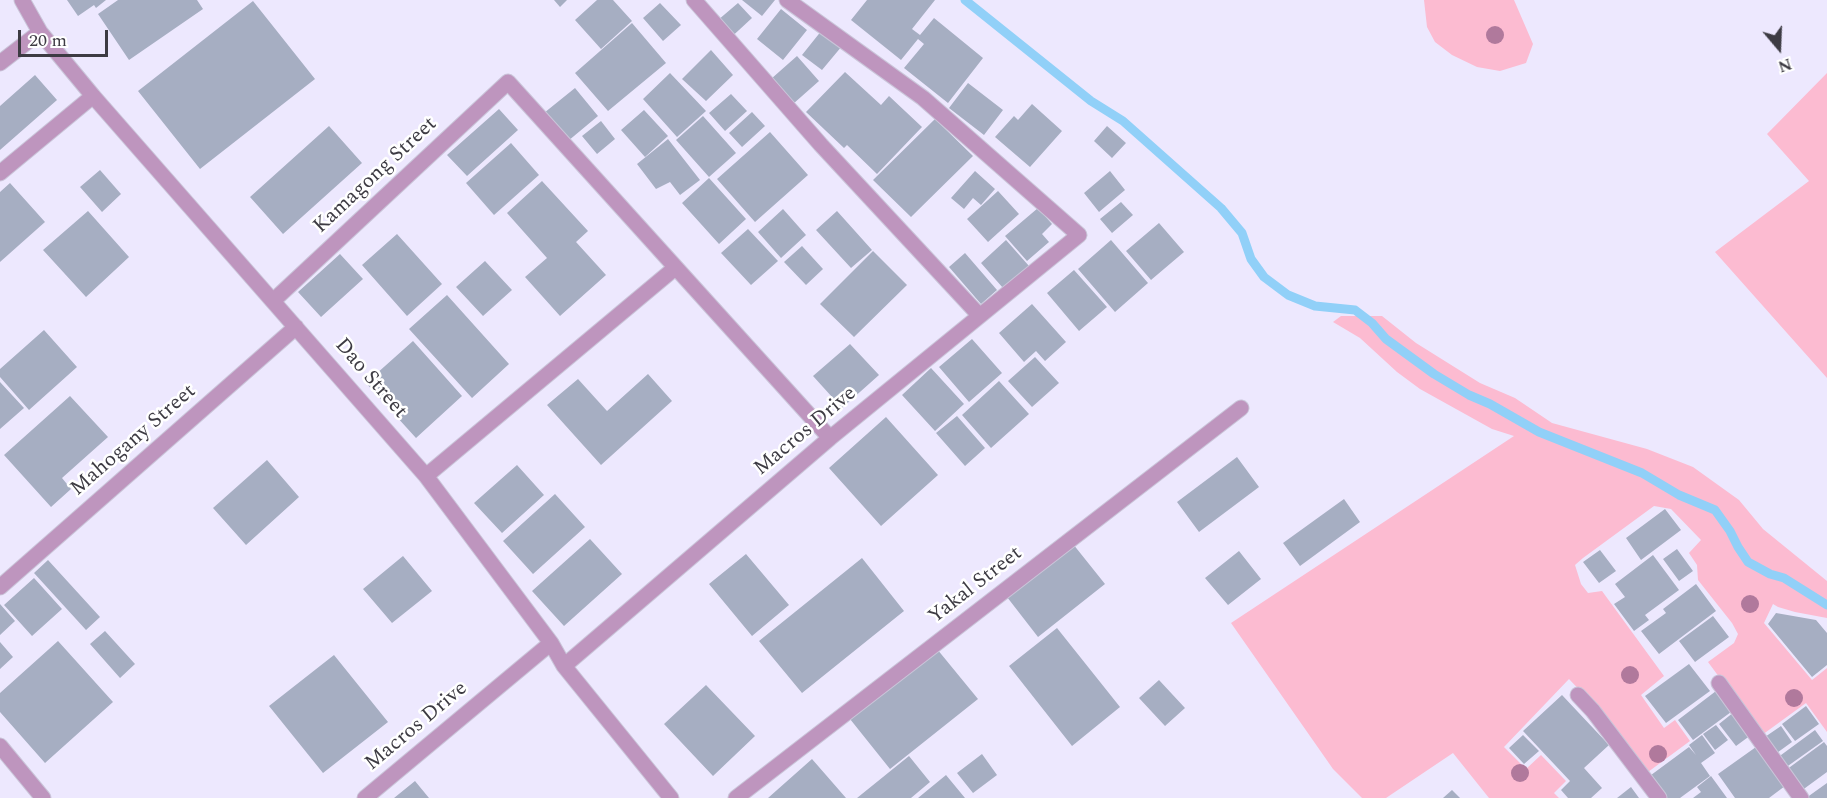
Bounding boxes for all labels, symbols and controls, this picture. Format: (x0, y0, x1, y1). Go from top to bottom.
scale bar (21, 18, 111, 56)
north arrow (1749, 18, 1809, 78)
text: 20 m (29, 27, 67, 54)
text: N (1775, 52, 1795, 78)
street label: Kamagong Street (309, 112, 443, 240)
street label: Dao Street (328, 334, 412, 424)
street label: Mahogany Street (66, 380, 202, 502)
street label: Macros Drive (750, 382, 862, 482)
street label: Yakal Street (924, 542, 1028, 630)
street label: Macros Drive (361, 677, 473, 777)

